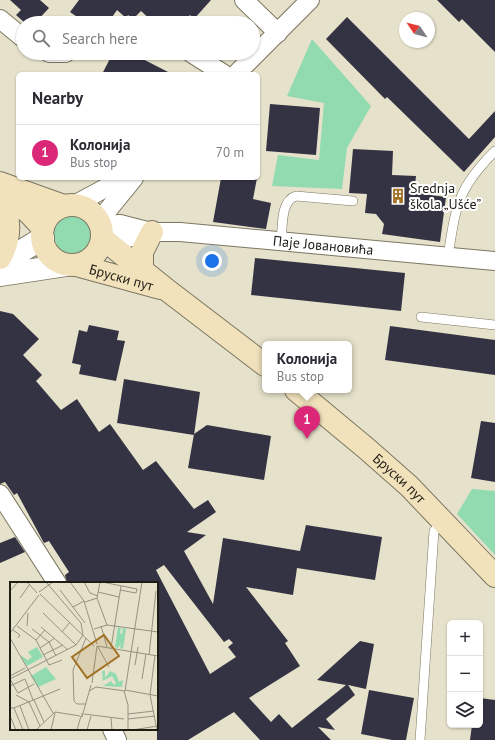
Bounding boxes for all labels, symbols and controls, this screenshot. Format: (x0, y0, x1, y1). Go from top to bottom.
north arrow (399, 12, 435, 48)
search box (16, 16, 260, 60)
icon: search (30, 27, 52, 49)
text: Search here (62, 29, 138, 48)
text: Nearby (32, 87, 83, 109)
text: Колонија (70, 135, 130, 154)
text: 1 (41, 144, 49, 161)
text: 70 m (216, 144, 244, 161)
text: Bus stop (70, 154, 117, 171)
place label: Srednja škola „Ušće” (410, 179, 481, 213)
building icon: Srednja škola „Ušće” (389, 187, 407, 205)
street label: Паје Јовановића (272, 232, 374, 259)
your location (202, 251, 222, 271)
street label: Бруски пут (87, 260, 156, 295)
popup (262, 341, 352, 393)
text: Колонија (277, 349, 337, 368)
text: Bus stop (277, 368, 324, 385)
pin: 1 (294, 406, 320, 439)
street label: Бруски пут (369, 449, 430, 507)
inset map (10, 582, 158, 730)
map controls (447, 620, 483, 728)
button: + (447, 620, 483, 656)
button: − (447, 656, 483, 692)
button: layers (447, 692, 483, 728)

